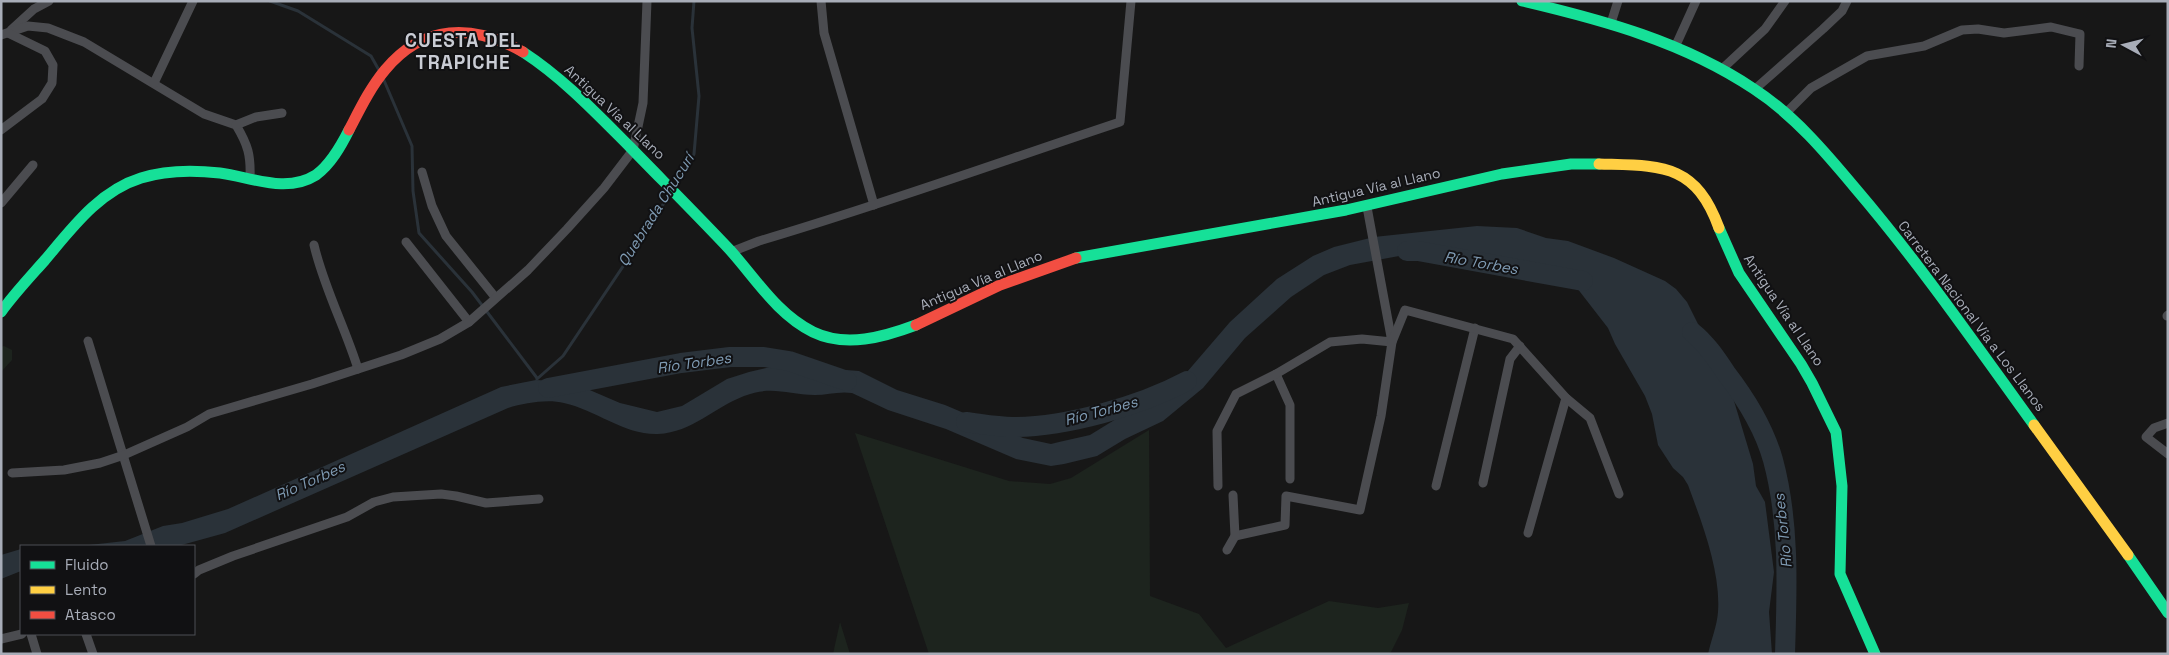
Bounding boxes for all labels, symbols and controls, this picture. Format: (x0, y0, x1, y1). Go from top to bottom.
north arrow (2099, 20, 2149, 70)
district label: CUESTA DEL TRAPICHE (405, 28, 521, 75)
text: N (2102, 38, 2121, 49)
street label: Antigua Vía al Llano (561, 61, 669, 163)
water label: Quebrada Chucurí (613, 147, 700, 270)
street label: Antigua Vía al Llano (1310, 163, 1442, 211)
street label: Carretera Nacional Vía a Los Llanos (1894, 217, 2050, 415)
street label: Antigua Vía al Llano (917, 246, 1045, 314)
water label: Río Torbes (1443, 247, 1521, 279)
street label: Antigua Vía al Llano (1740, 251, 1828, 369)
water label: Río Torbes (656, 348, 733, 377)
water label: Río Torbes (1062, 391, 1140, 429)
water label: Río Torbes (272, 456, 349, 504)
water label: Río Torbes (1769, 492, 1796, 569)
legend (20, 545, 195, 635)
text: Fluido (65, 555, 109, 574)
text: Lento (65, 580, 107, 599)
text: Atasco (65, 605, 116, 624)

